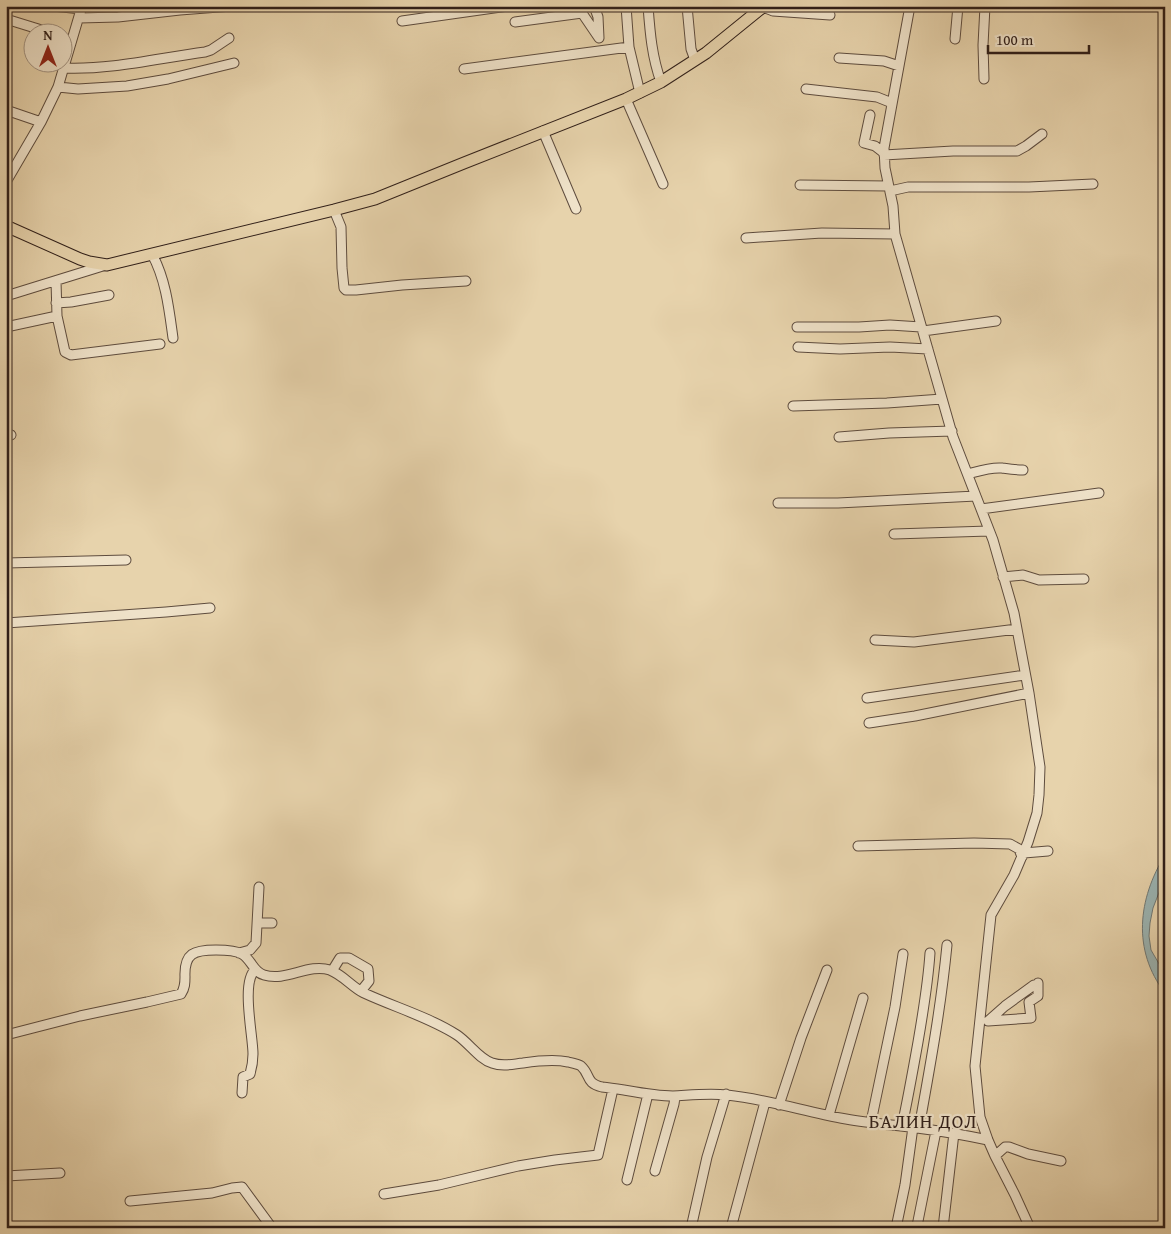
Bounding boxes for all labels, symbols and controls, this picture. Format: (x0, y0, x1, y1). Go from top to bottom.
north arrow (22, 22, 72, 72)
scale bar (988, 22, 1090, 54)
text: N (43, 25, 53, 45)
text: 100 m (996, 29, 1034, 50)
district label: БАЛИН ДОЛ (869, 1107, 977, 1135)

